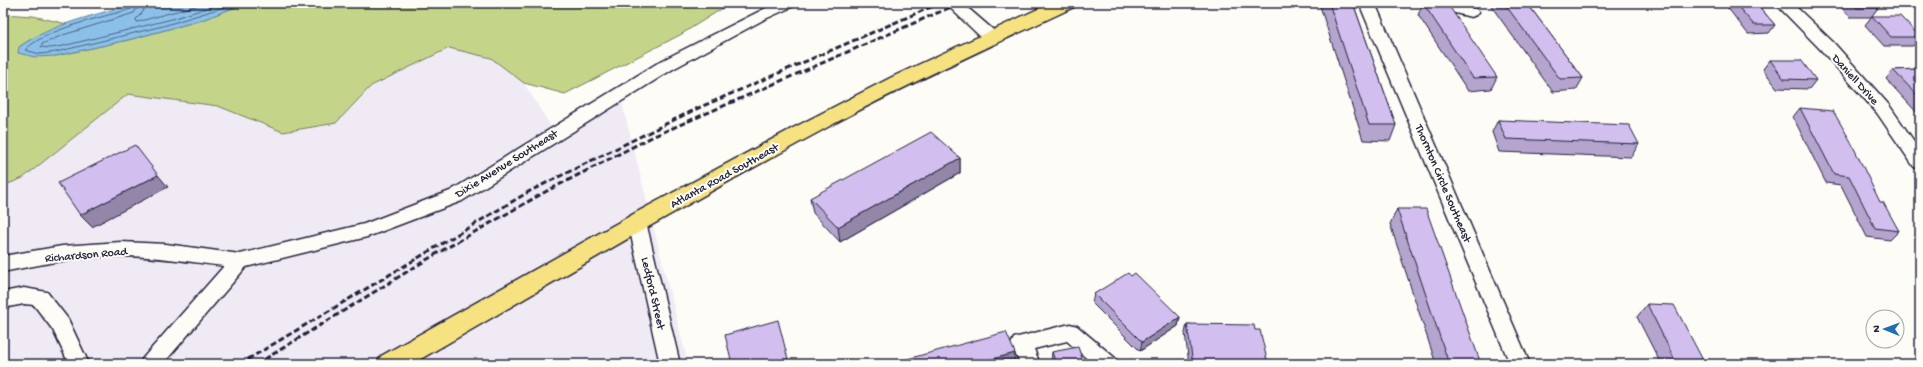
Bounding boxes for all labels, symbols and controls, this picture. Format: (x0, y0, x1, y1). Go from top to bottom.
street label: Daniell Drive (1827, 51, 1881, 109)
street label: Thornton Circle Southeast (1411, 122, 1474, 246)
street label: Dixie Avenue Southeast (452, 127, 562, 202)
street label: Atlanta Road Southeast (668, 141, 782, 212)
street label: Richardson Road (44, 245, 129, 267)
street label: Ledford Street (637, 256, 667, 332)
north arrow (1865, 309, 1905, 349)
text: N (1871, 325, 1883, 333)

